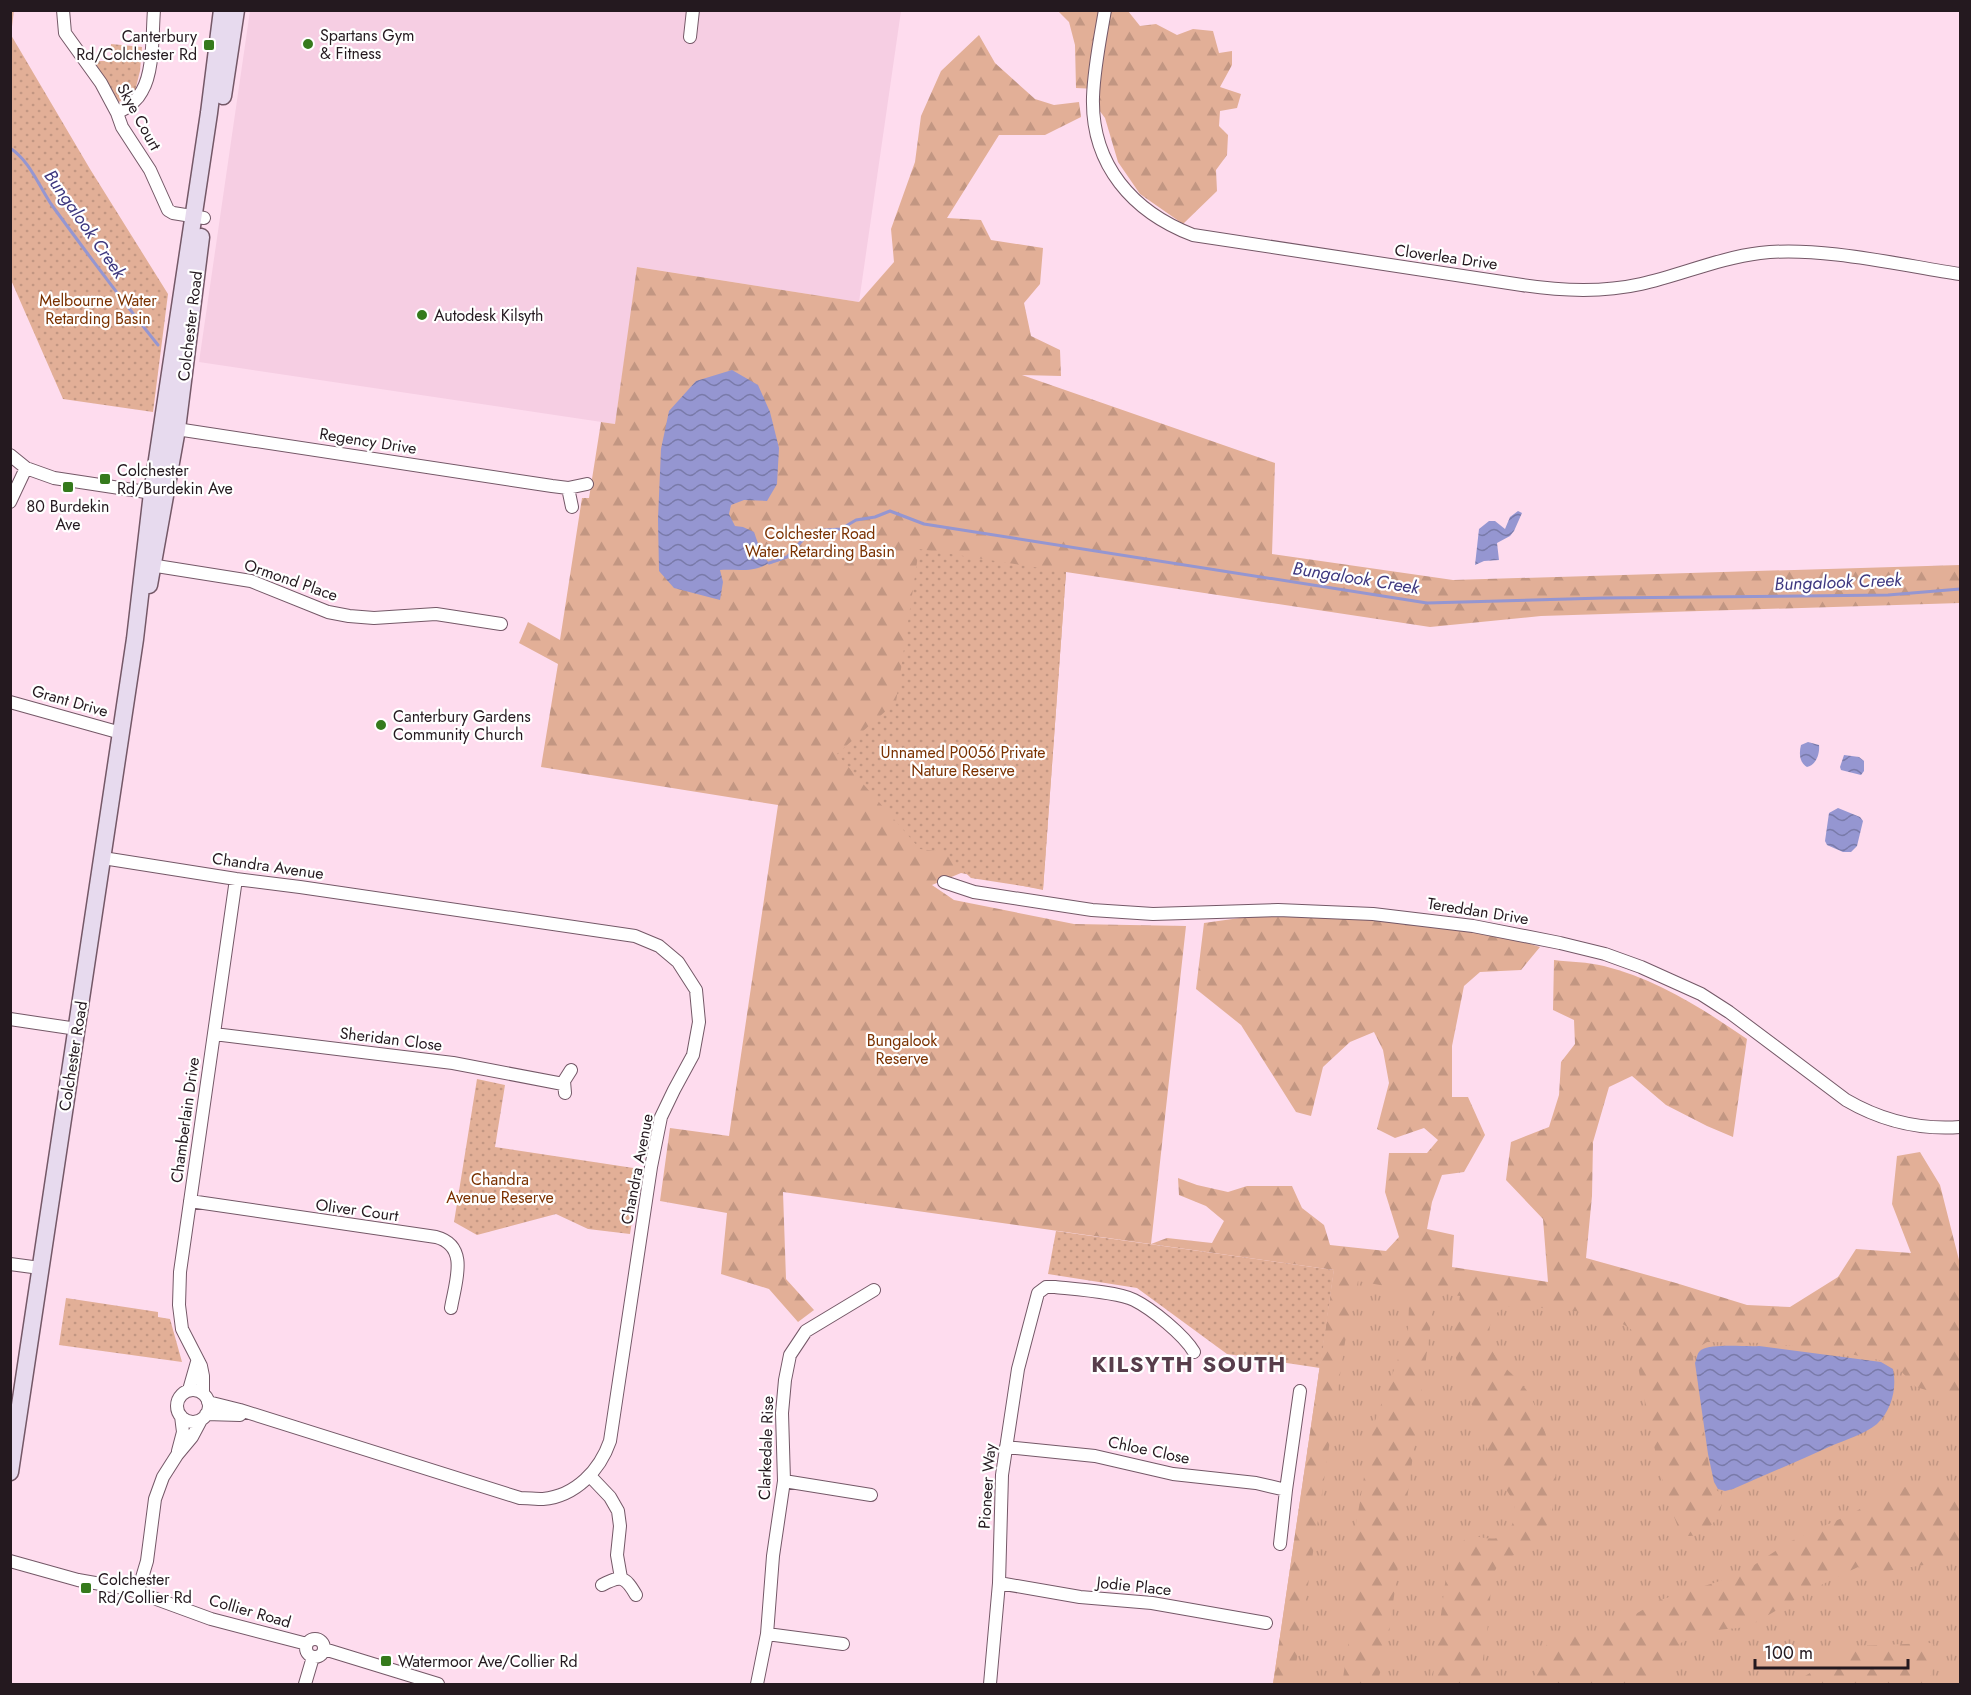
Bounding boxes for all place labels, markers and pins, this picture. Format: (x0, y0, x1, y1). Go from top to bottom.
place label: Spartans Gym & Fitness (320, 24, 414, 65)
place label: Canterbury Rd/Colchester Rd (76, 25, 198, 66)
marker: Spartans Gym & Fitness (301, 37, 315, 51)
marker: Canterbury Rd/Colchester Rd (202, 38, 216, 52)
place label: Autodesk Kilsyth (434, 304, 543, 327)
marker: Autodesk Kilsyth (415, 308, 429, 322)
place label: Colchester Rd/Burdekin Ave (117, 459, 233, 500)
marker: Colchester Rd/Burdekin Ave (98, 472, 112, 486)
marker: 80 Burdekin Ave (61, 480, 75, 494)
place label: 80 Burdekin Ave (27, 495, 109, 536)
place label: Canterbury Gardens Community Church (393, 705, 531, 746)
marker: Canterbury Gardens Community Church (374, 718, 388, 732)
place label: Colchester Rd/Collier Rd (98, 1568, 192, 1609)
marker: Colchester Rd/Collier Rd (79, 1581, 93, 1595)
place label: Watermoor Ave/Collier Rd (398, 1650, 578, 1673)
marker: Watermoor Ave/Collier Rd (379, 1654, 393, 1668)

